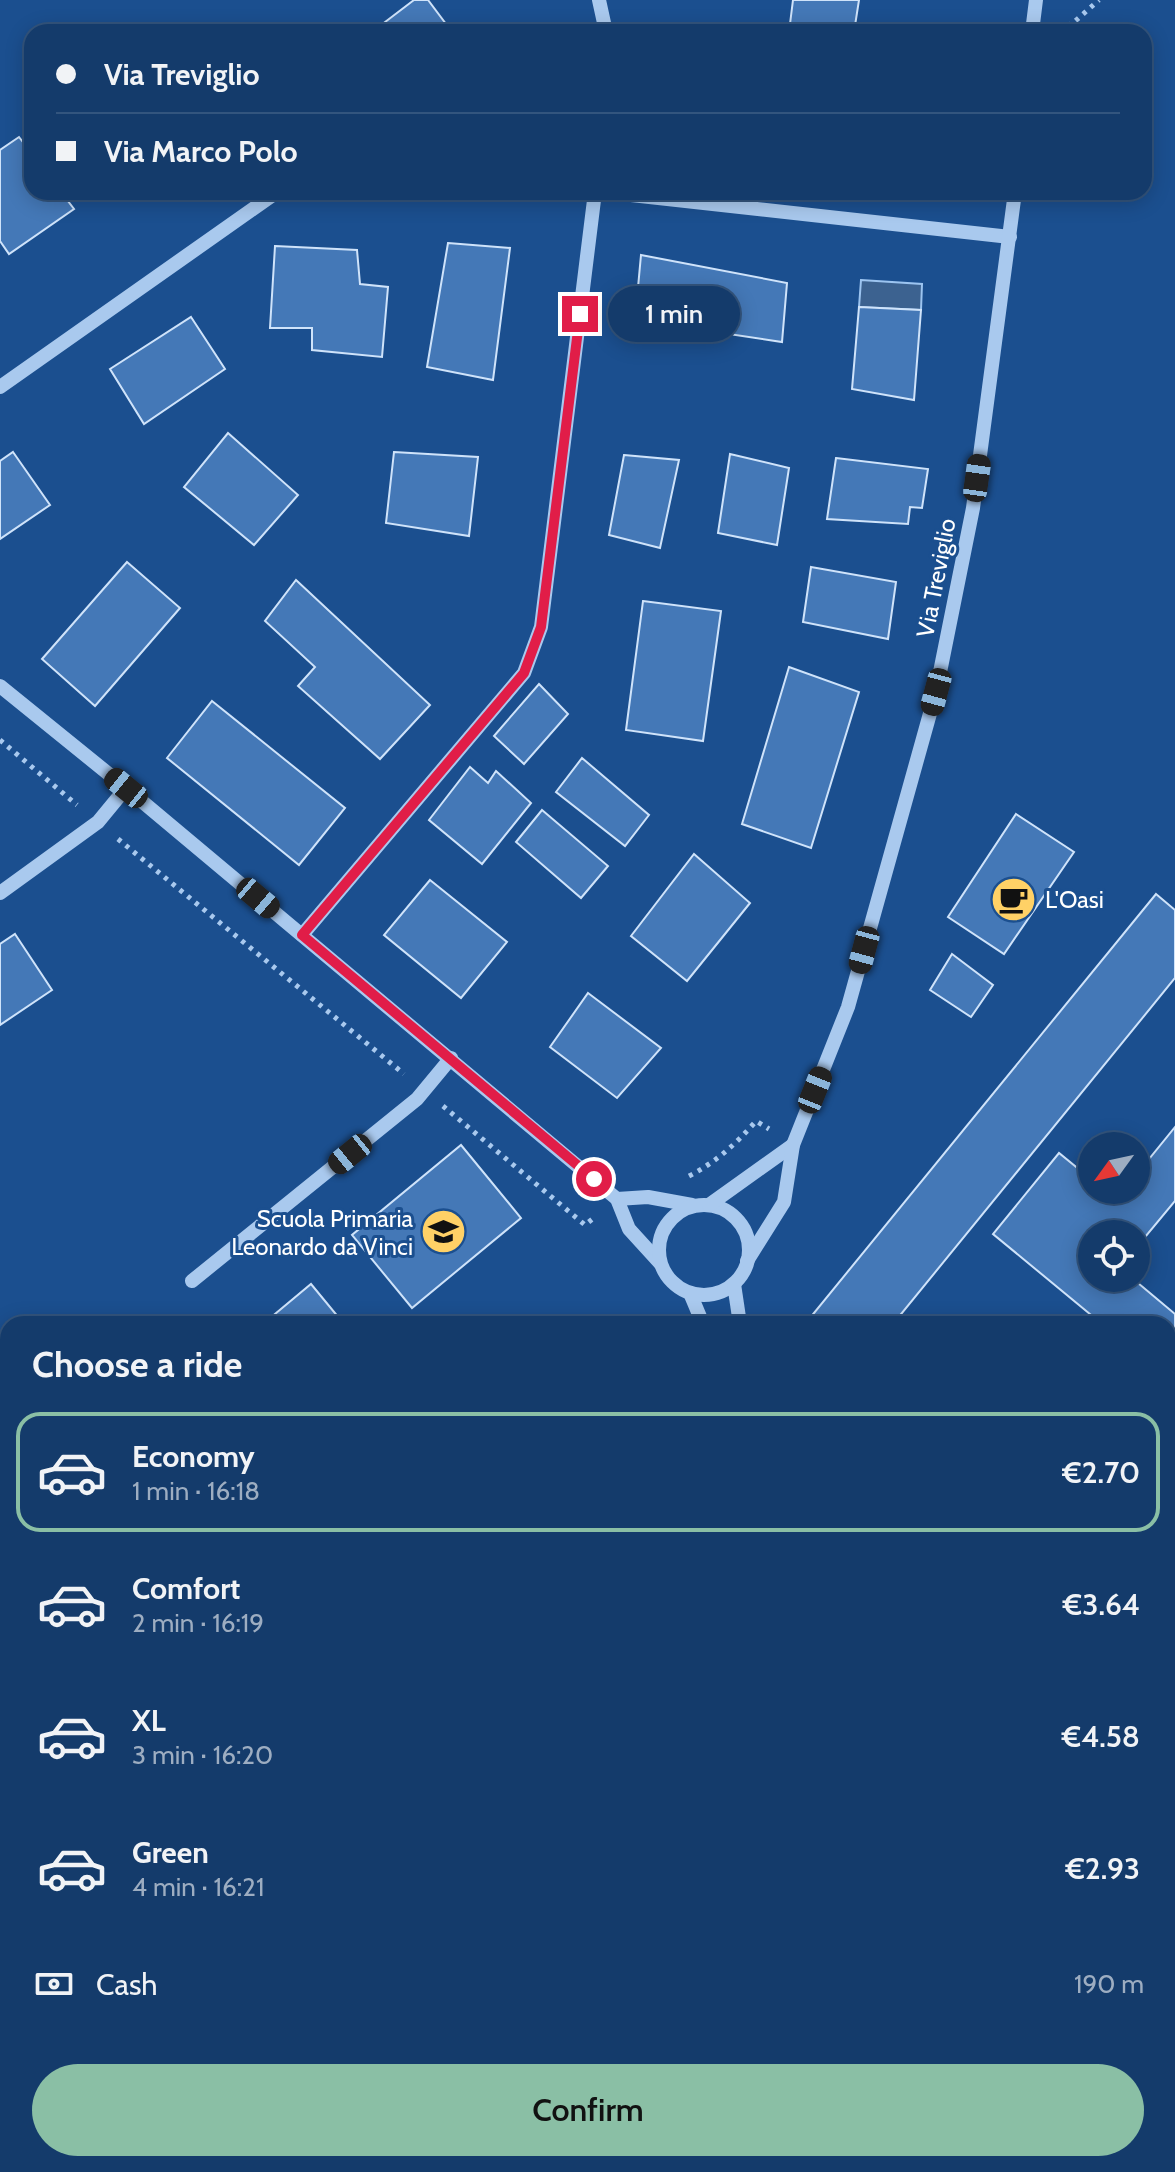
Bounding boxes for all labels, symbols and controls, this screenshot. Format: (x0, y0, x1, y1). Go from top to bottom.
text: Via Treviglio (104, 56, 260, 93)
text: Via Marco Polo (104, 133, 298, 170)
callout: 1 min (608, 286, 740, 342)
route end (562, 296, 598, 332)
text: 1 min (645, 298, 703, 330)
car (962, 453, 992, 503)
street label: Via Treviglio (910, 516, 962, 640)
car (918, 666, 954, 718)
car (100, 764, 152, 812)
car (232, 873, 284, 923)
cafe icon: L'Oasi (990, 875, 1038, 923)
place label: L'Oasi (1045, 885, 1104, 914)
car (846, 924, 882, 976)
car (795, 1063, 835, 1117)
car (324, 1130, 376, 1178)
north arrow (1078, 1132, 1150, 1204)
map controls (1078, 1132, 1150, 1292)
route start (576, 1161, 612, 1197)
place label: Scuola Primaria Leonardo da Vinci (231, 1204, 413, 1261)
school or university icon: Scuola Primaria Leonardo da Vinci (420, 1208, 468, 1256)
button: locate (1078, 1220, 1150, 1292)
text: Choose a ride (32, 1342, 242, 1386)
icon: car (36, 1436, 108, 1508)
text: Economy (132, 1438, 255, 1475)
text: €2.70 (1062, 1454, 1140, 1491)
text: 1 min · 16:18 (132, 1475, 260, 1507)
icon: car (36, 1568, 108, 1640)
text: Comfort (132, 1570, 240, 1607)
text: €3.64 (1063, 1586, 1140, 1623)
text: 2 min · 16:19 (132, 1607, 264, 1639)
icon: car (36, 1700, 108, 1772)
text: XL (132, 1702, 166, 1739)
text: €4.58 (1062, 1718, 1140, 1755)
text: 3 min · 16:20 (132, 1739, 273, 1771)
icon: car (36, 1832, 108, 1904)
text: Green (132, 1834, 209, 1871)
text: €2.93 (1065, 1850, 1140, 1887)
text: 4 min · 16:21 (132, 1871, 264, 1903)
icon: cash (32, 1962, 76, 2006)
text: Cash (96, 1966, 158, 2003)
text: 190 m (1074, 1968, 1144, 2000)
button: Confirm (32, 2064, 1144, 2156)

